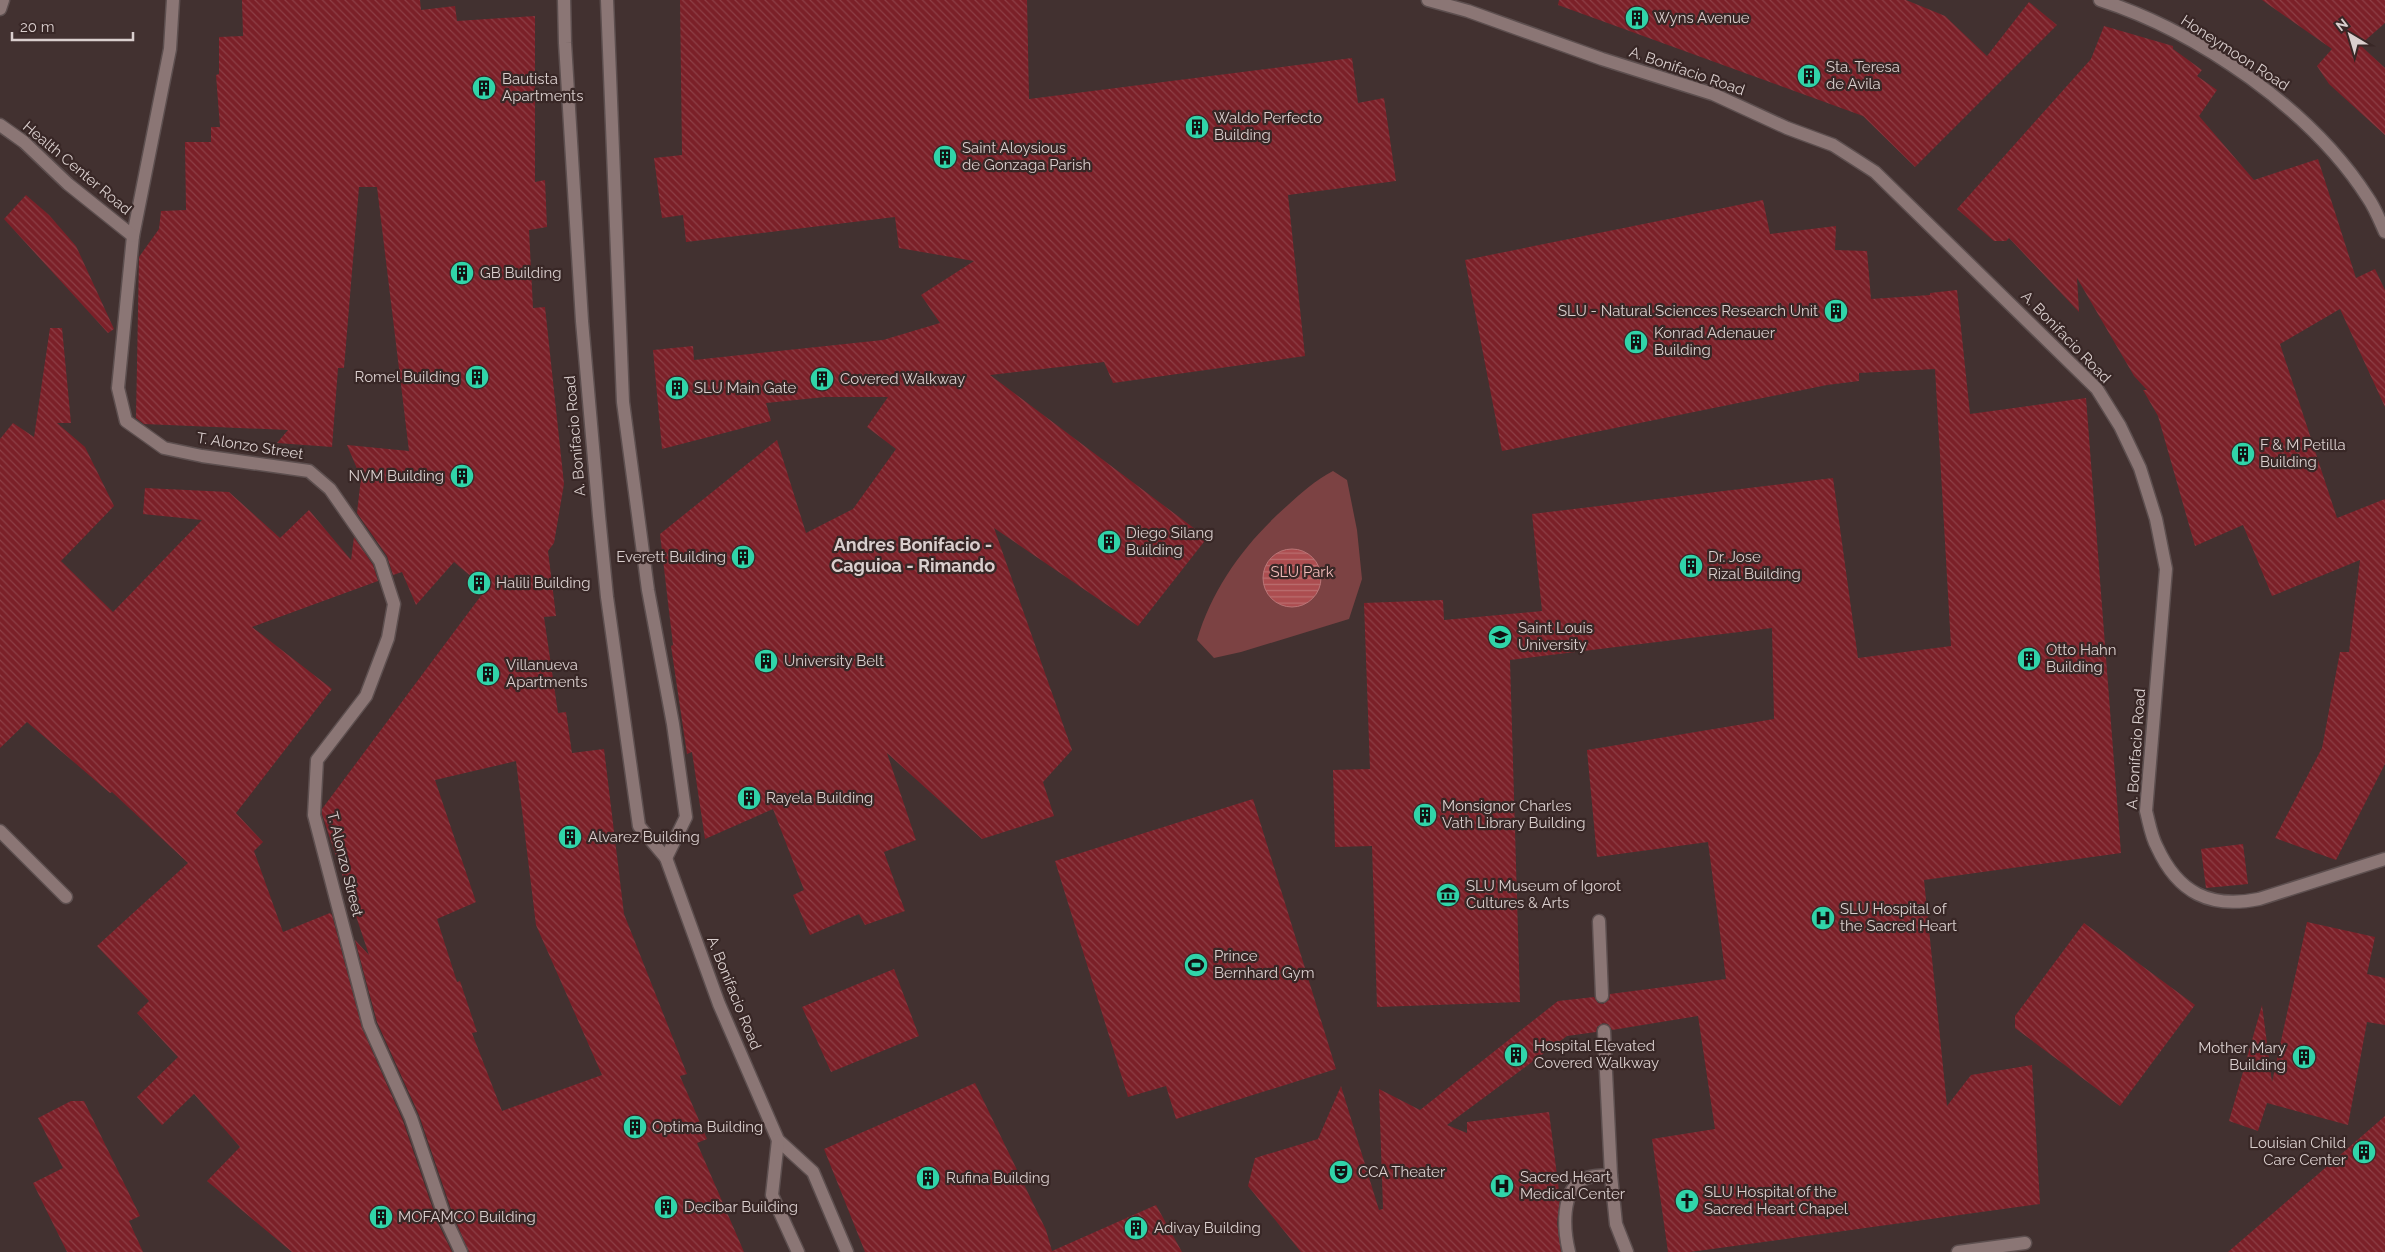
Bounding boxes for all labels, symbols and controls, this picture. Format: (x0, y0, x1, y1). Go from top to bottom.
building icon: Wyns Avenue (1624, 5, 1650, 31)
place label: Wyns Avenue (1654, 9, 1750, 27)
scale bar (12, 10, 134, 42)
north arrow (2325, 10, 2375, 60)
street label: Honeymoon Road (2177, 11, 2293, 95)
text: N (2333, 15, 2351, 34)
text: 20 m (20, 18, 55, 36)
street label: A. Bonifacio Road (1627, 43, 1747, 99)
place label: Sta. Teresa de Avila (1826, 58, 1900, 93)
building icon: Sta. Teresa de Avila (1796, 63, 1822, 89)
place label: Bautista Apartments (502, 70, 583, 105)
building icon: Bautista Apartments (471, 75, 497, 101)
place label: Waldo Perfecto Building (1214, 109, 1322, 144)
building icon: Waldo Perfecto Building (1184, 114, 1210, 140)
street label: Health Center Road (19, 117, 135, 219)
place label: Saint Aloysious de Gonzaga Parish (962, 139, 1091, 174)
building icon: Saint Aloysious de Gonzaga Parish (932, 144, 958, 170)
building icon: GB Building (449, 260, 475, 286)
place label: GB Building (480, 264, 561, 282)
street label: A. Bonifacio Road (2017, 287, 2115, 387)
building icon: SLU - Natural Sciences Research Unit (1823, 298, 1849, 324)
place label: SLU - Natural Sciences Research Unit (1558, 302, 1818, 320)
place label: Konrad Adenauer Building (1654, 324, 1776, 359)
building icon: Konrad Adenauer Building (1623, 329, 1649, 355)
building icon: Romel Building (464, 364, 490, 390)
building icon: Covered Walkway (809, 366, 835, 392)
place label: Romel Building (355, 368, 460, 386)
place label: Covered Walkway (840, 370, 965, 388)
street label: A. Bonifacio Road (561, 375, 589, 497)
building icon: SLU Main Gate (664, 375, 690, 401)
place label: SLU Main Gate (694, 379, 796, 397)
street label: T. Alonzo Street (195, 429, 305, 463)
place label: F & M Petilla Building (2260, 436, 2346, 471)
building icon: F & M Petilla Building (2230, 441, 2256, 467)
building icon: NVM Building (449, 463, 475, 489)
place label: NVM Building (348, 467, 444, 485)
place label: Diego Silang Building (1126, 524, 1213, 559)
building icon: Diego Silang Building (1096, 529, 1122, 555)
district label: Andres Bonifacio - Caguioa - Rimando (831, 534, 995, 576)
building icon: Everett Building (730, 544, 756, 570)
place label: Everett Building (616, 548, 726, 566)
place label: Dr. Jose Rizal Building (1708, 548, 1801, 583)
building icon: Dr. Jose Rizal Building (1678, 553, 1704, 579)
park label: SLU Park (1270, 563, 1334, 581)
building icon: Halili Building (466, 570, 492, 596)
place label: Halili Building (496, 574, 591, 592)
place label: Saint Louis University (1518, 619, 1593, 654)
school or university icon: Saint Louis University (1487, 624, 1513, 650)
place label: Otto Hahn Building (2046, 641, 2117, 676)
building icon: Otto Hahn Building (2016, 646, 2042, 672)
building icon: University Belt (753, 648, 779, 674)
place label: University Belt (784, 652, 884, 670)
place label: Villanueva Apartments (506, 656, 587, 691)
building icon: Villanueva Apartments (475, 661, 501, 687)
street label: A. Bonifacio Road (2123, 688, 2149, 810)
building icon: Rayela Building (736, 785, 762, 811)
place label: Rayela Building (766, 789, 873, 807)
place label: Monsignor Charles Vath Library Building (1442, 797, 1585, 832)
building icon: Monsignor Charles Vath Library Building (1412, 802, 1438, 828)
street label: T. Alonzo Street (323, 810, 367, 918)
building icon: Alvarez Building (557, 824, 583, 850)
place label: Alvarez Building (588, 828, 700, 846)
place label: SLU Museum of Igorot Cultures & Arts (1466, 877, 1621, 912)
museum icon: SLU Museum of Igorot Cultures & Arts (1435, 882, 1461, 908)
place label: SLU Hospital of the Sacred Heart (1840, 900, 1957, 935)
hospital icon: SLU Hospital of the Sacred Heart (1810, 905, 1836, 931)
street label: A. Bonifacio Road (703, 934, 765, 1052)
place label: Prince Bernhard Gym (1214, 947, 1314, 982)
sports icon: Prince Bernhard Gym (1183, 952, 1209, 978)
place label: Hospital Elevated Covered Walkway (1534, 1037, 1659, 1072)
place label: Mother Mary Building (2198, 1039, 2286, 1074)
building icon: Hospital Elevated Covered Walkway (1503, 1042, 1529, 1068)
building icon: Mother Mary Building (2291, 1044, 2317, 1070)
building icon: Optima Building (622, 1114, 648, 1140)
place label: Optima Building (652, 1118, 763, 1136)
place label: Louisian Child Care Center (2249, 1134, 2347, 1169)
building icon: Louisian Child Care Center (2351, 1139, 2377, 1165)
theatre icon: CCA Theater (1328, 1159, 1354, 1185)
place label: CCA Theater (1358, 1163, 1446, 1181)
building icon: Rufina Building (915, 1165, 941, 1191)
place label: Sacred Heart Medical Center (1520, 1168, 1626, 1203)
place label: Rufina Building (946, 1169, 1050, 1187)
hospital icon: Sacred Heart Medical Center (1489, 1173, 1515, 1199)
place label: SLU Hospital of the Sacred Heart Chapel (1704, 1183, 1849, 1218)
church icon: SLU Hospital of the Sacred Heart Chapel (1674, 1188, 1700, 1214)
building icon: Decibar Building (653, 1194, 679, 1220)
place label: Decibar Building (684, 1198, 798, 1216)
building icon: MOFAMCO Building (368, 1204, 394, 1230)
place label: MOFAMCO Building (398, 1208, 536, 1226)
building icon: Adivay Building (1123, 1215, 1149, 1241)
place label: Adivay Building (1154, 1219, 1261, 1237)

